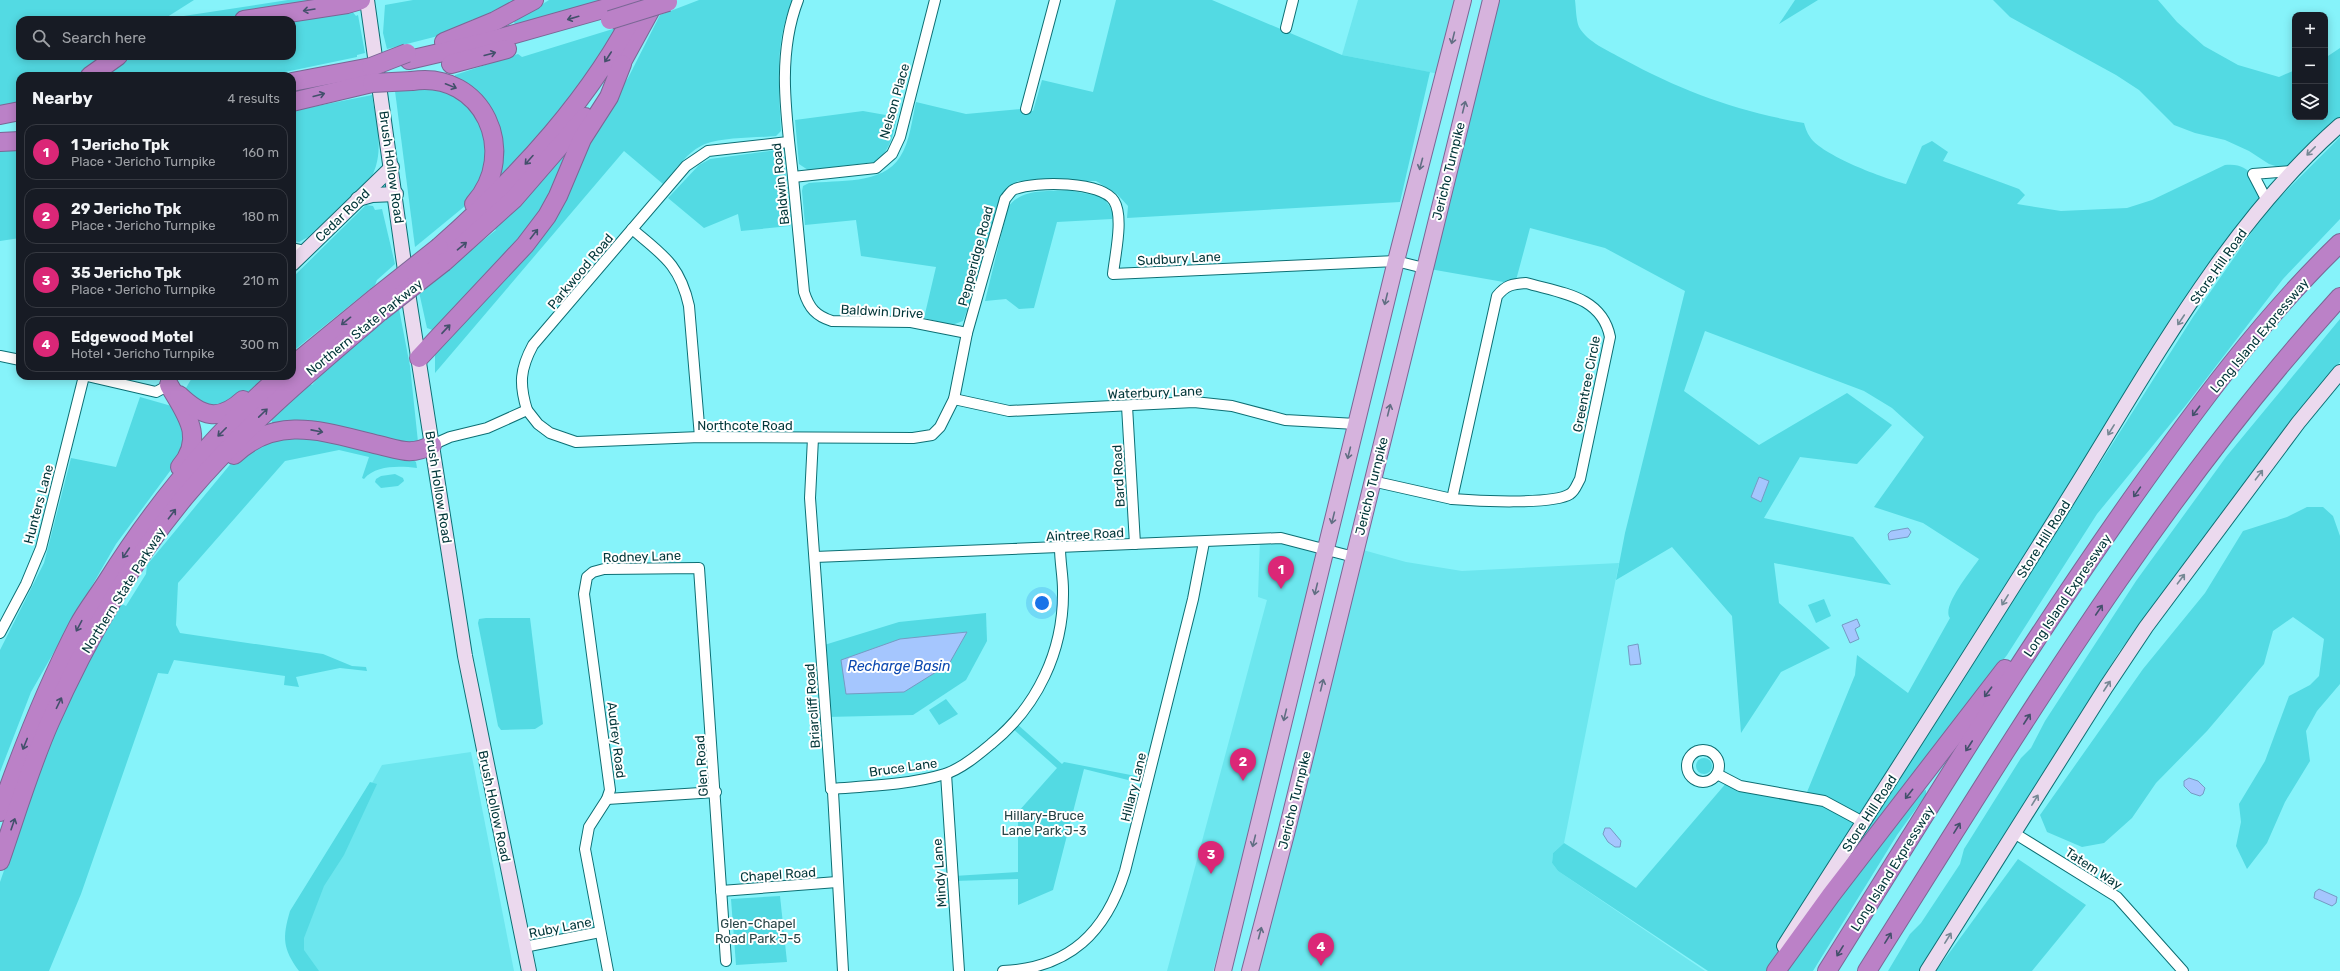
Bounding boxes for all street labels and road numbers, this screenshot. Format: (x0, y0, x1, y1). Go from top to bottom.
street label: Nelson Place (877, 62, 912, 141)
street label: Brush Hollow Road (376, 110, 407, 224)
street label: Jericho Turnpike (1429, 120, 1468, 222)
street label: Baldwin Road (769, 142, 792, 226)
street label: Cedar Road (312, 186, 373, 245)
street label: Pepperidge Road (955, 204, 997, 308)
street label: Store Hill Road (2187, 226, 2250, 307)
street label: Parkwood Road (544, 231, 616, 312)
street label: Sudbury Lane (1137, 249, 1221, 268)
street label: Long Island Expressway (2207, 275, 2313, 396)
street label: Northern State Parkway (303, 276, 425, 379)
street label: Baldwin Drive (840, 302, 924, 321)
street label: Greentree Circle (1570, 335, 1603, 434)
street label: Waterbury Lane (1107, 383, 1203, 402)
street label: Northcote Road (697, 418, 793, 433)
street label: Brush Hollow Road (422, 430, 455, 544)
street label: Jericho Turnpike (1352, 435, 1391, 537)
street label: Bard Road (1109, 444, 1128, 508)
street label: Hunters Lane (21, 463, 56, 546)
street label: Store Hill Road (2014, 498, 2073, 581)
street label: Northern State Parkway (79, 525, 168, 656)
street label: Aintree Road (1046, 525, 1124, 544)
street label: Long Island Expressway (2021, 531, 2115, 660)
street label: Rodney Lane (603, 548, 681, 565)
street label: Briarcliff Road (802, 663, 823, 749)
street label: Audrey Road (604, 701, 629, 779)
street label: Glen Road (692, 735, 711, 797)
street label: Brush Hollow Road (475, 749, 514, 863)
street label: Jericho Turnpike (1275, 749, 1314, 851)
street label: Hillary Lane (1118, 751, 1149, 823)
street label: Bruce Lane (868, 755, 938, 780)
street label: Store Hill Road (1839, 772, 1900, 855)
street label: Long Island Expressway (1848, 803, 1938, 934)
street label: Mindy Lane (930, 838, 949, 908)
street label: Tatem Way (2063, 845, 2125, 892)
street label: Chapel Road (740, 864, 816, 885)
street label: Ruby Lane (527, 914, 593, 941)

